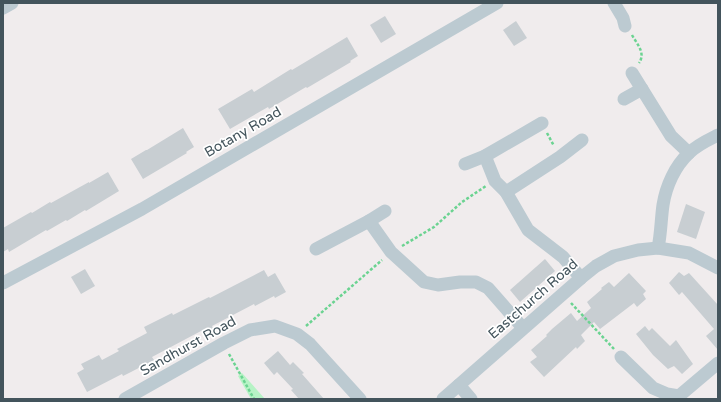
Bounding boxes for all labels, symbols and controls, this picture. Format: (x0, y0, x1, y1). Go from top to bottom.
street label: Botany Road (201, 103, 285, 161)
street label: Eastchurch Road (485, 256, 581, 342)
street label: Sandhurst Road (137, 313, 239, 379)

